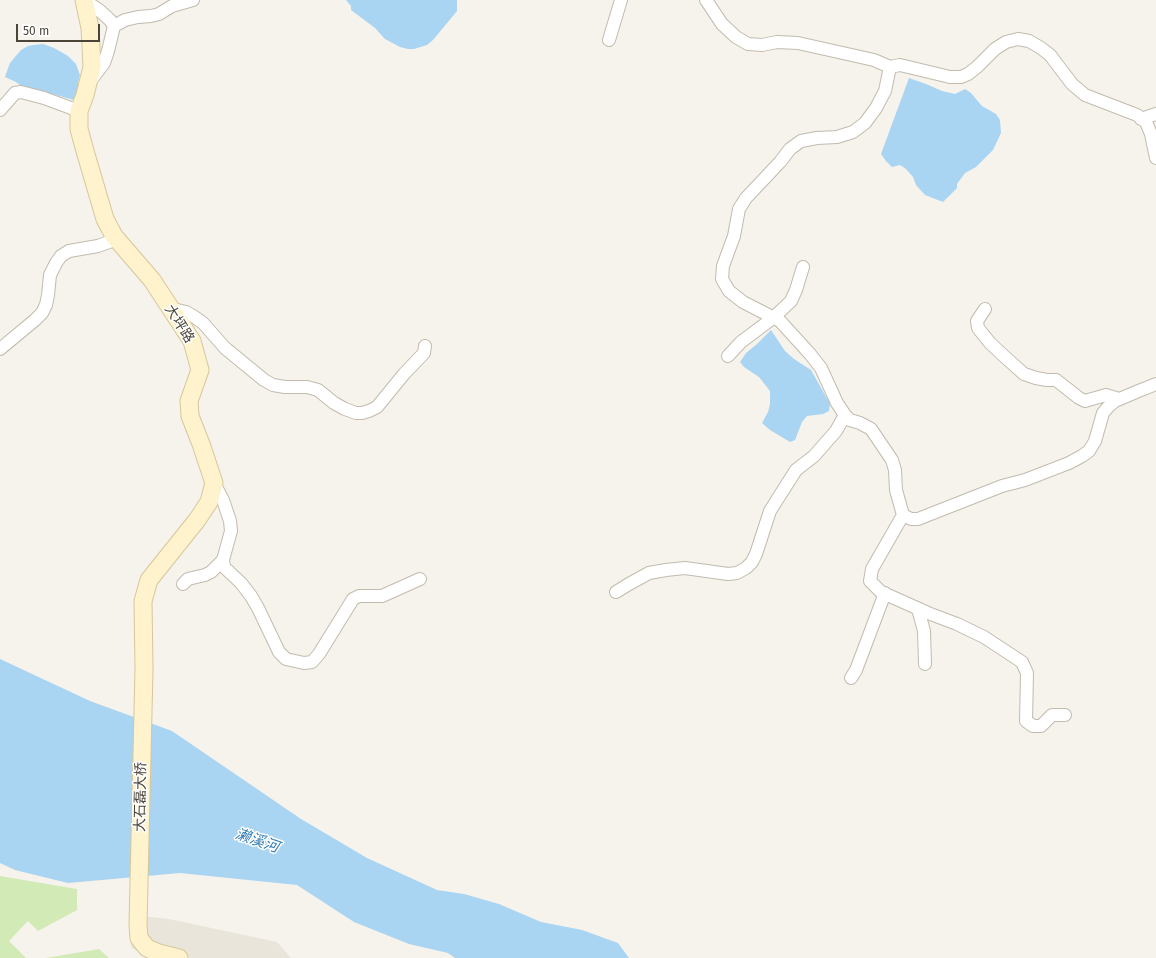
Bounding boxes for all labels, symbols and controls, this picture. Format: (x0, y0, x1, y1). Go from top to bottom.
scale bar (18, 16, 102, 42)
text: 50 m (23, 24, 49, 38)
street label: 大坪路 (161, 302, 197, 346)
street label: 大石磊大桥 (132, 762, 150, 832)
water label: 濑溪河 (233, 825, 281, 857)

